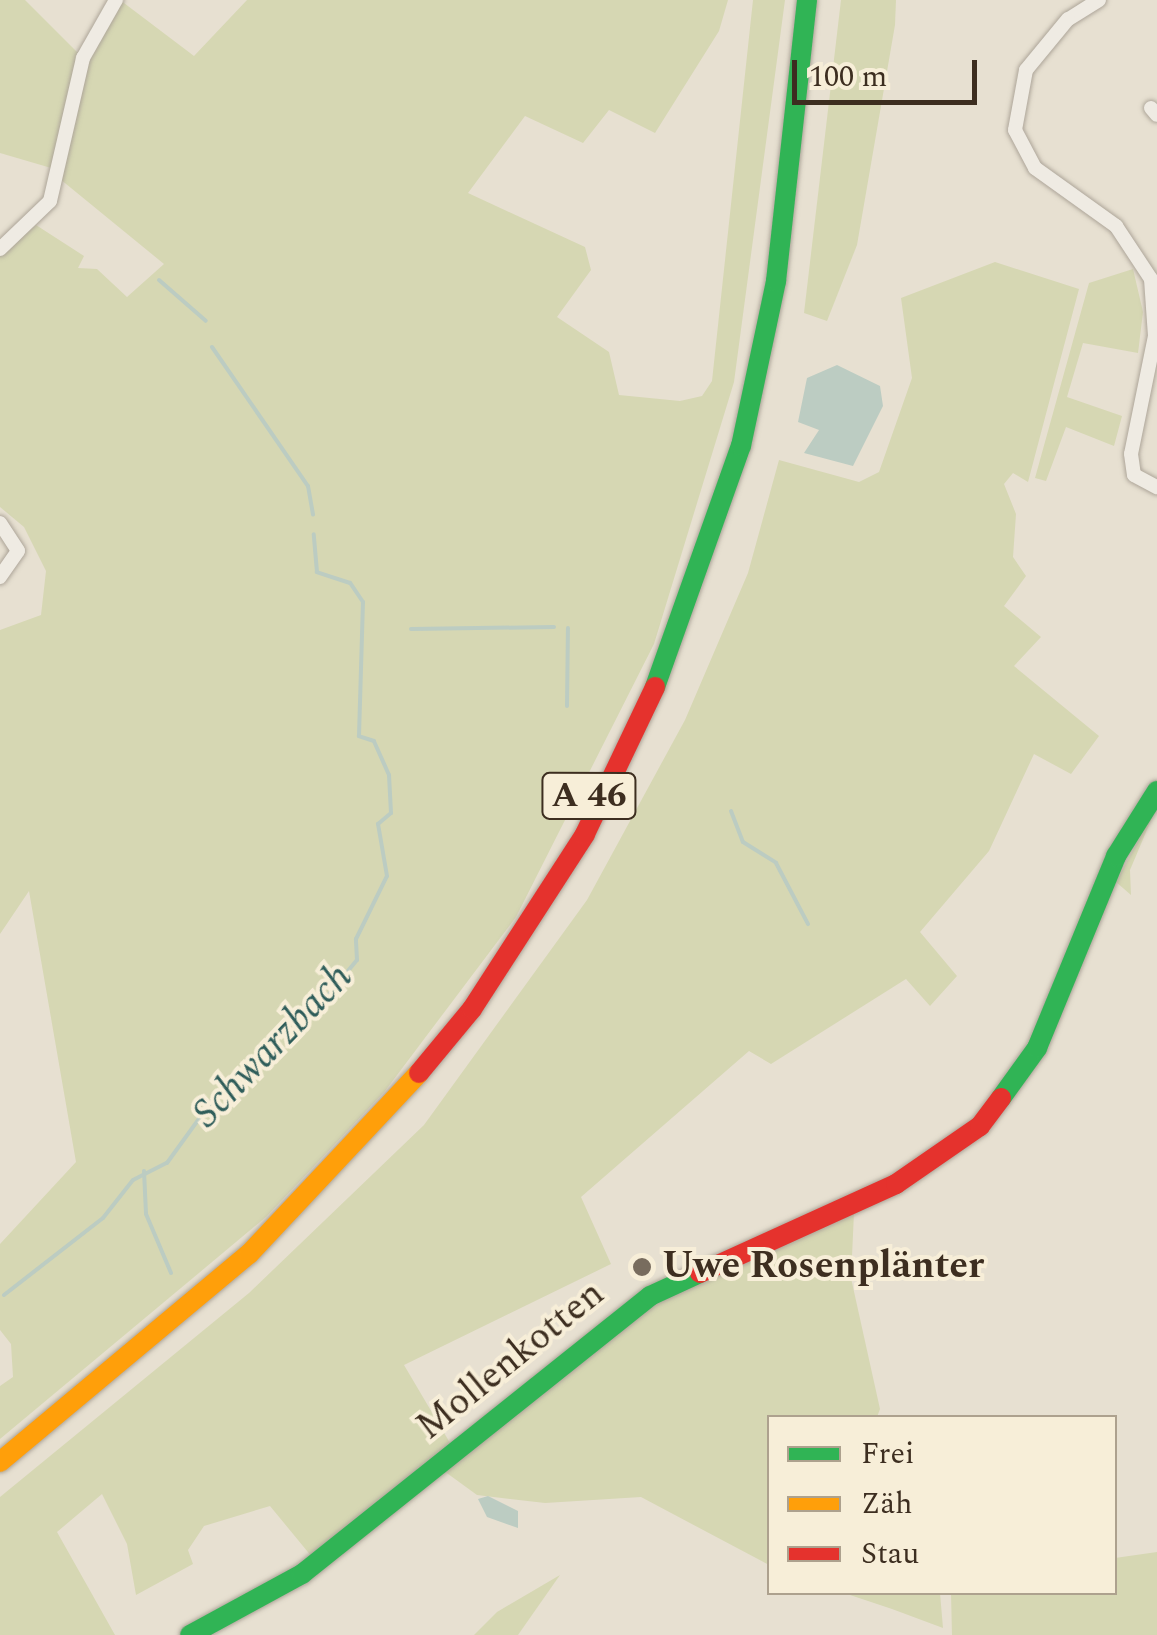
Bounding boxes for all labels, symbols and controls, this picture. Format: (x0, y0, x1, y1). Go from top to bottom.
scale bar (797, 40, 982, 102)
text: 100 m (809, 54, 887, 100)
road number: A 46 (539, 766, 639, 826)
water label: Schwarzbach (183, 954, 363, 1138)
place label: Uwe Rosenplänter (662, 1244, 984, 1290)
marker: Uwe Rosenplänter (631, 1256, 653, 1278)
street label: Mollenkotten (408, 1271, 614, 1451)
legend (767, 1415, 1117, 1595)
text: Frei (861, 1431, 914, 1477)
text: Zäh (861, 1481, 912, 1527)
text: Stau (861, 1531, 919, 1577)

